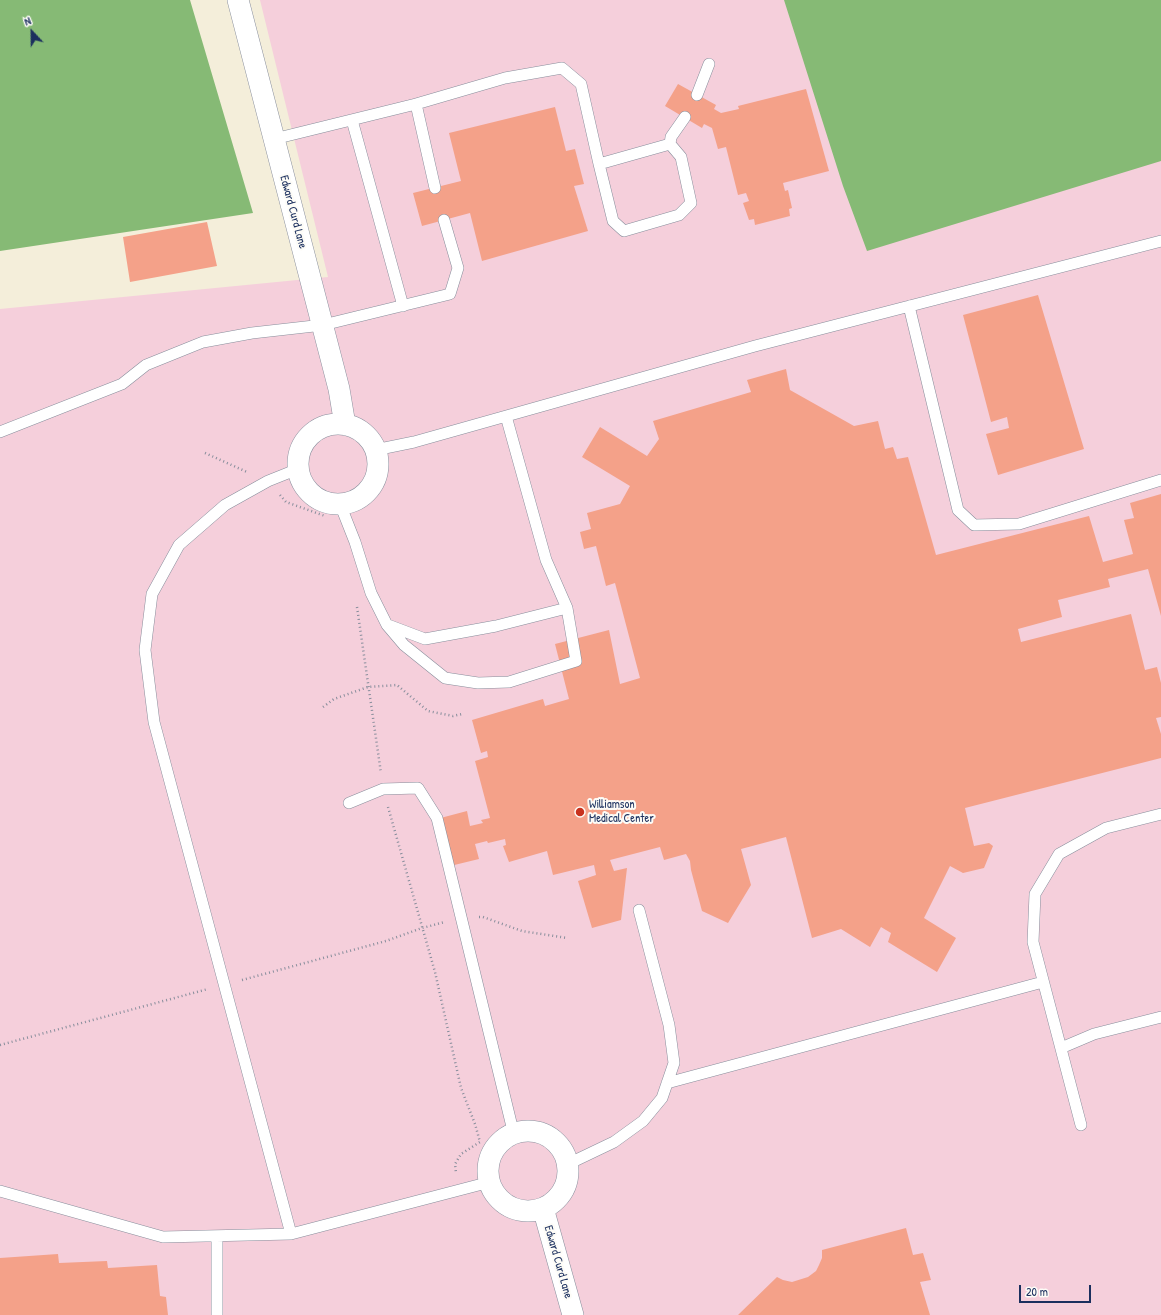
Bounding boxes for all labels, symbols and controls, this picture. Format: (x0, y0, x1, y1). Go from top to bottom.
north arrow (12, 12, 52, 52)
text: N (22, 13, 33, 28)
street label: Edward Curd Lane (276, 174, 310, 250)
place label: Williamson Medical Center (589, 798, 654, 826)
marker: Williamson Medical Center (574, 806, 586, 818)
street label: Edward Curd Lane (541, 1224, 575, 1300)
scale bar (1021, 1277, 1093, 1303)
text: 20 m (1026, 1283, 1048, 1300)

